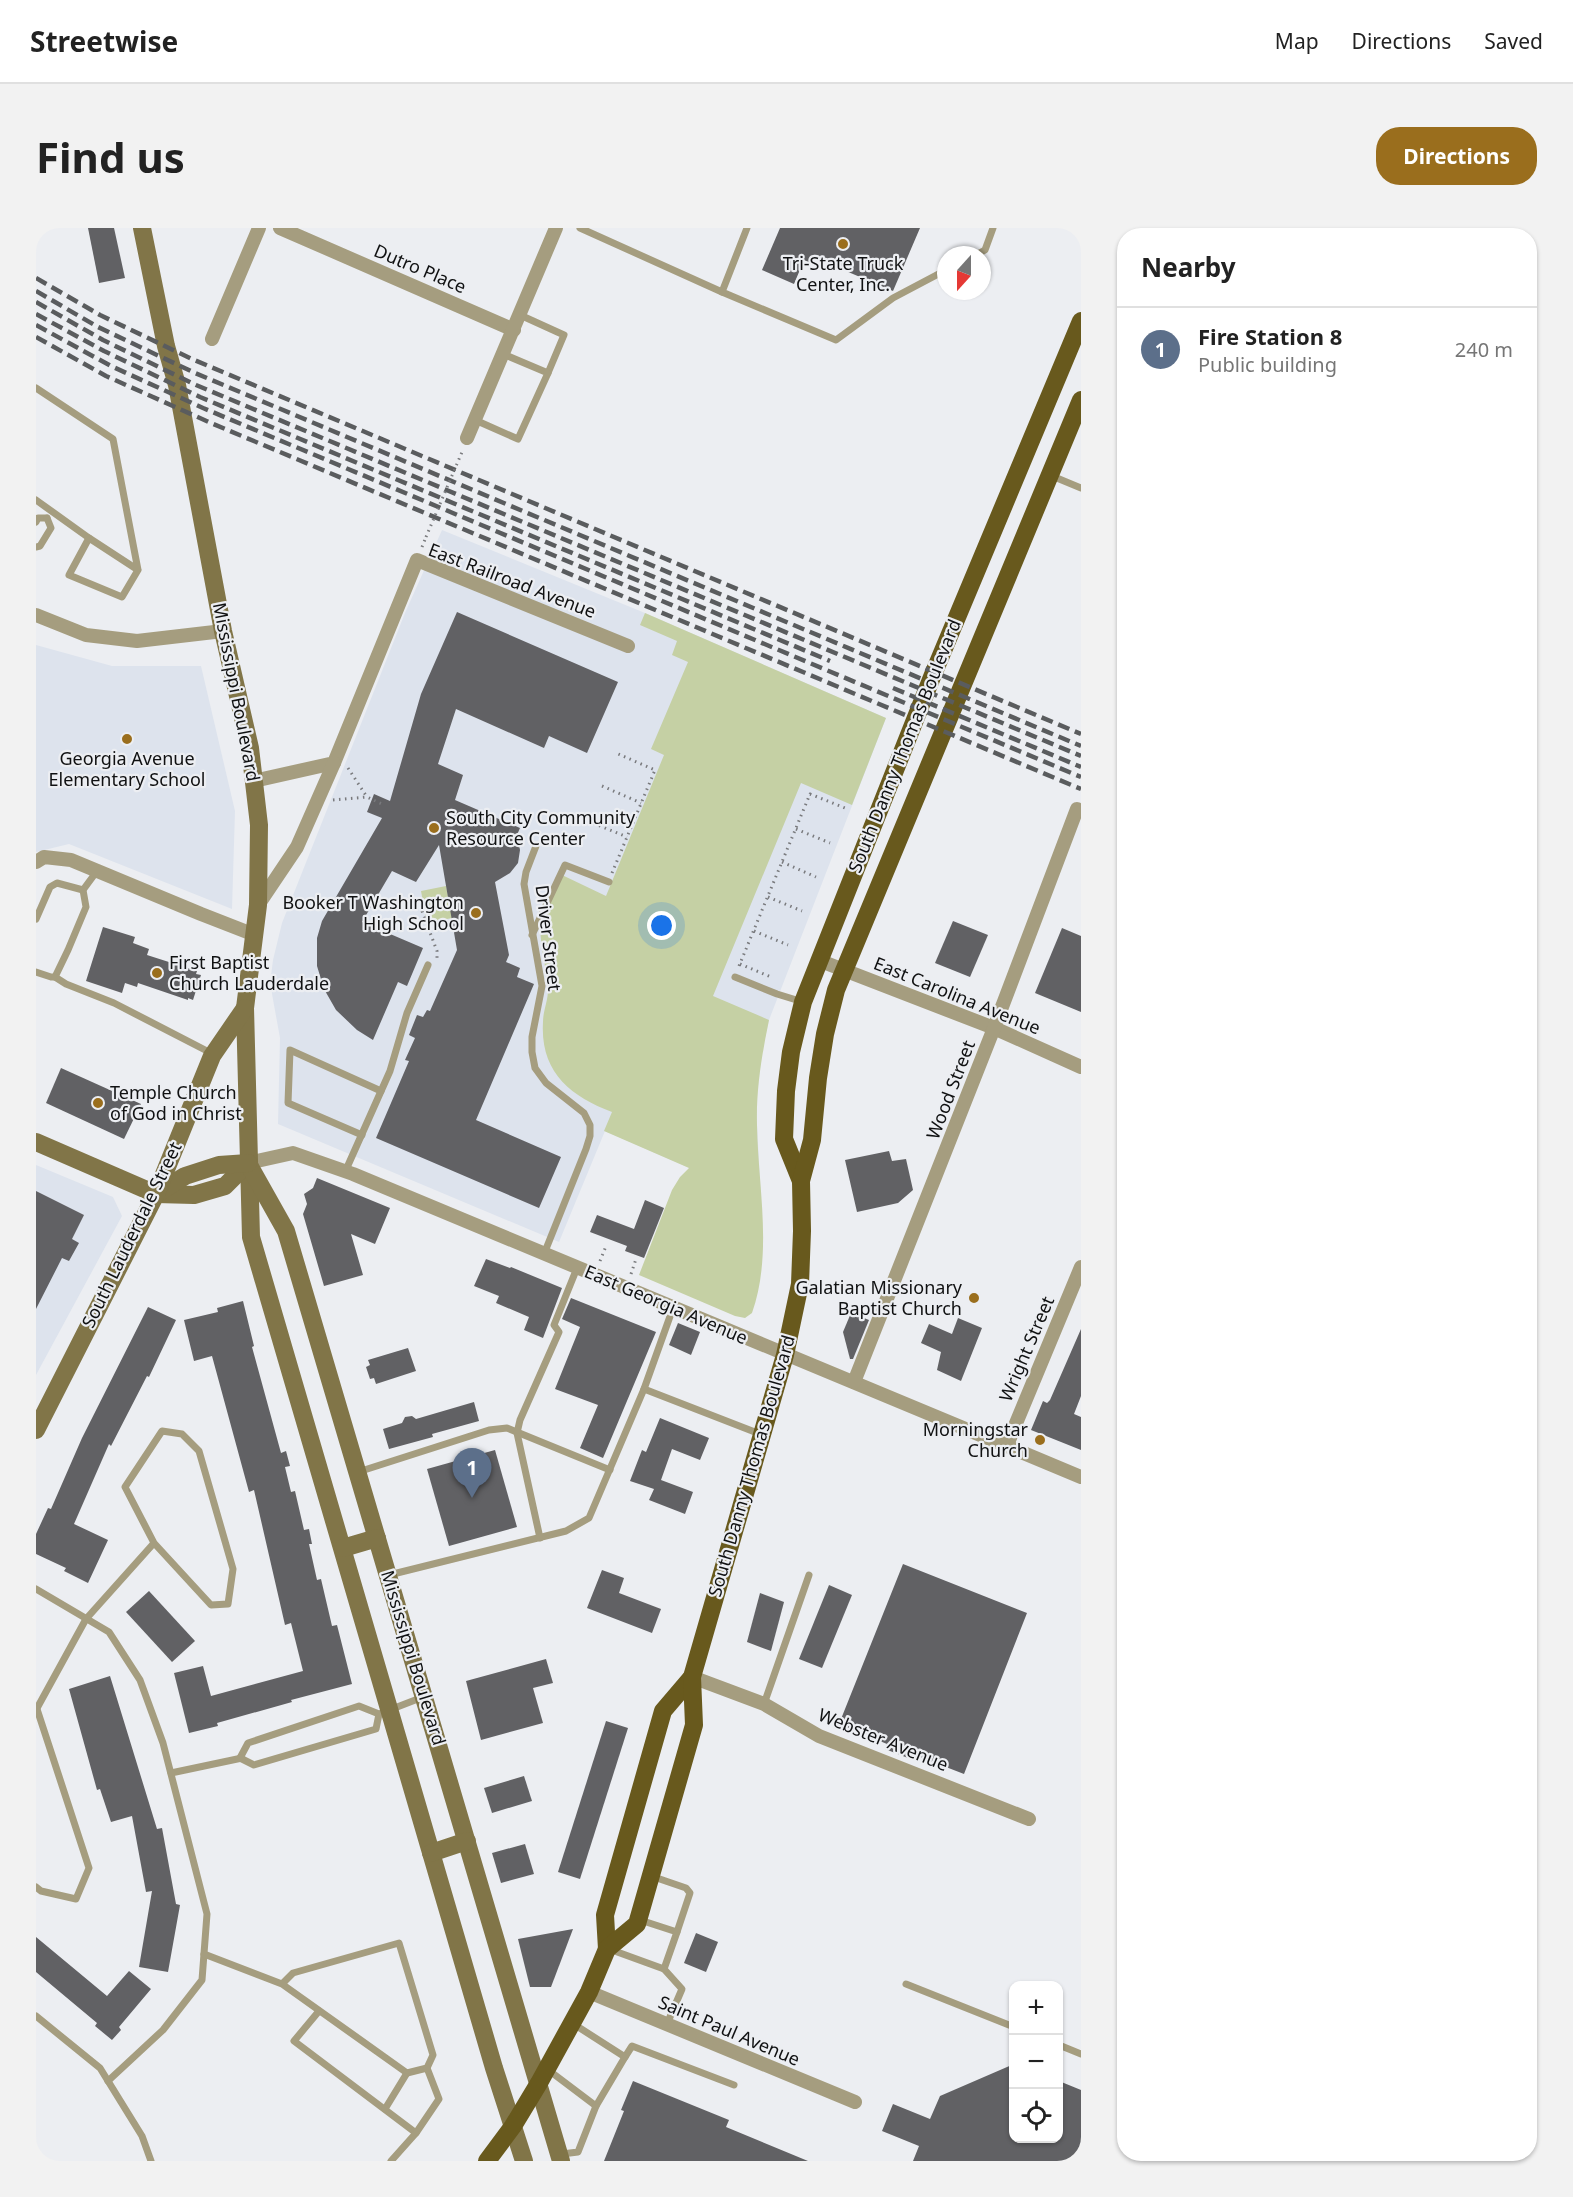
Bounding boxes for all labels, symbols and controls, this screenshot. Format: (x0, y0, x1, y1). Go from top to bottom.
text: Streetwise (30, 22, 178, 60)
text: Map (1275, 27, 1319, 55)
text: Directions (1352, 27, 1451, 55)
text: Saved (1484, 27, 1543, 55)
button: Directions (1376, 127, 1537, 185)
text: Find us (36, 128, 185, 185)
marker: Tri-State Truck Center, Inc. (836, 237, 850, 251)
street label: Dutro Place (371, 238, 470, 298)
north arrow (937, 246, 991, 300)
text: Nearby (1141, 249, 1236, 285)
place label: Tri-State Truck Center, Inc. (783, 251, 904, 296)
text: Fire Station 8 (1198, 321, 1342, 351)
text: 1 (1155, 336, 1166, 363)
text: 240 m (1455, 336, 1513, 363)
text: Public building (1198, 351, 1337, 378)
street label: East Railroad Avenue (425, 537, 600, 623)
street label: Mississippi Boulevard (208, 600, 266, 783)
street label: South Danny Thomas Boulevard (842, 615, 966, 876)
marker: Georgia Avenue Elementary School (120, 732, 134, 746)
place label: Georgia Avenue Elementary School (49, 746, 205, 791)
place label: South City Community Resource Center (446, 805, 636, 850)
marker: South City Community Resource Center (427, 821, 441, 835)
street label: Driver Street (531, 883, 567, 993)
place label: Booker T Washington High School (282, 890, 464, 935)
marker: Booker T Washington High School (469, 906, 483, 920)
your location (647, 911, 676, 940)
place label: First Baptist Church Lauderdale (169, 950, 329, 995)
street label: East Carolina Avenue (870, 951, 1044, 1039)
marker: First Baptist Church Lauderdale (150, 966, 164, 980)
street label: Wood Street (920, 1036, 980, 1143)
place label: Temple Church of God in Christ (110, 1080, 242, 1125)
marker: Temple Church of God in Christ (91, 1096, 105, 1110)
street label: South Lauderdale Street (76, 1137, 187, 1332)
street label: East Georgia Avenue (581, 1259, 752, 1349)
place label: Galatian Missionary Baptist Church (795, 1275, 963, 1320)
marker: Galatian Missionary Baptist Church (967, 1291, 981, 1305)
street label: Wright Street (993, 1292, 1059, 1405)
street label: South Danny Thomas Boulevard (702, 1332, 800, 1599)
place label: Morningstar Church (923, 1417, 1029, 1462)
marker: Morningstar Church (1033, 1433, 1047, 1447)
pin: 1 (452, 1448, 492, 1498)
street label: Mississippi Boulevard (376, 1567, 452, 1748)
street label: Webster Avenue (815, 1702, 952, 1776)
map controls (1009, 1981, 1063, 2143)
button: + (1009, 1981, 1063, 2035)
street label: Saint Paul Avenue (655, 1989, 804, 2071)
button: − (1009, 2035, 1063, 2089)
button: locate (1009, 2089, 1063, 2143)

